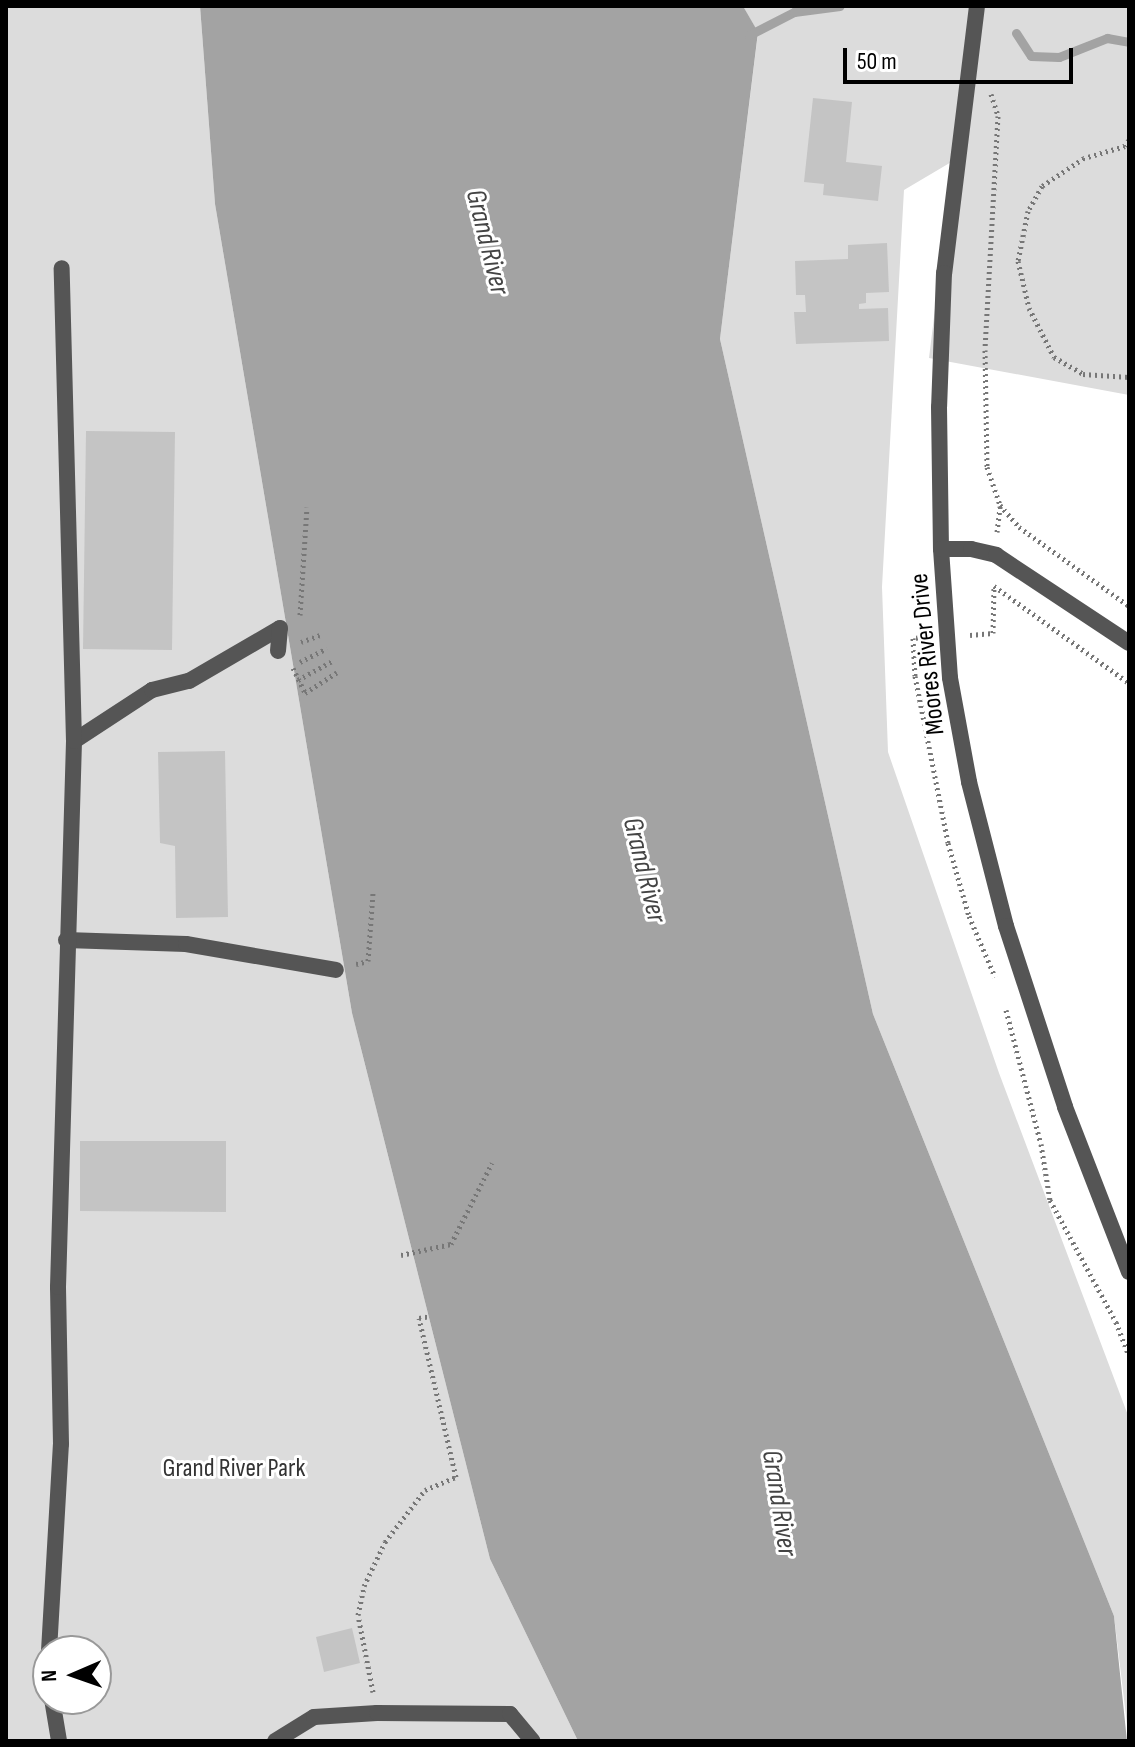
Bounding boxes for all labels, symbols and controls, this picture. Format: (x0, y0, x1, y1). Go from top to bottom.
scale bar (847, 32, 1077, 82)
text: 50 m (857, 47, 897, 76)
water label: Grand River (458, 186, 516, 298)
street label: Moores River Drive (904, 572, 952, 736)
water label: Grand River (615, 814, 673, 926)
water label: Grand River (754, 1448, 804, 1558)
park label: Grand River Park (163, 1453, 305, 1485)
north arrow (32, 1635, 112, 1715)
text: N (36, 1669, 63, 1682)

